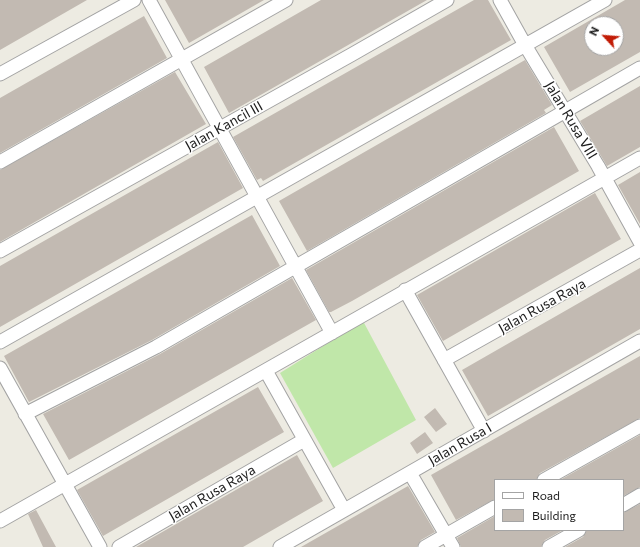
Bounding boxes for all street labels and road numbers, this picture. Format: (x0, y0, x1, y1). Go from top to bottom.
street label: Jalan Rusa VIII (541, 78, 601, 162)
street label: Jalan Kancil III (182, 98, 266, 154)
street label: Jalan Rusa Raya (495, 275, 589, 337)
street label: Jalan Rusa I (425, 419, 495, 469)
street label: Jalan Rusa Raya (166, 461, 258, 525)

